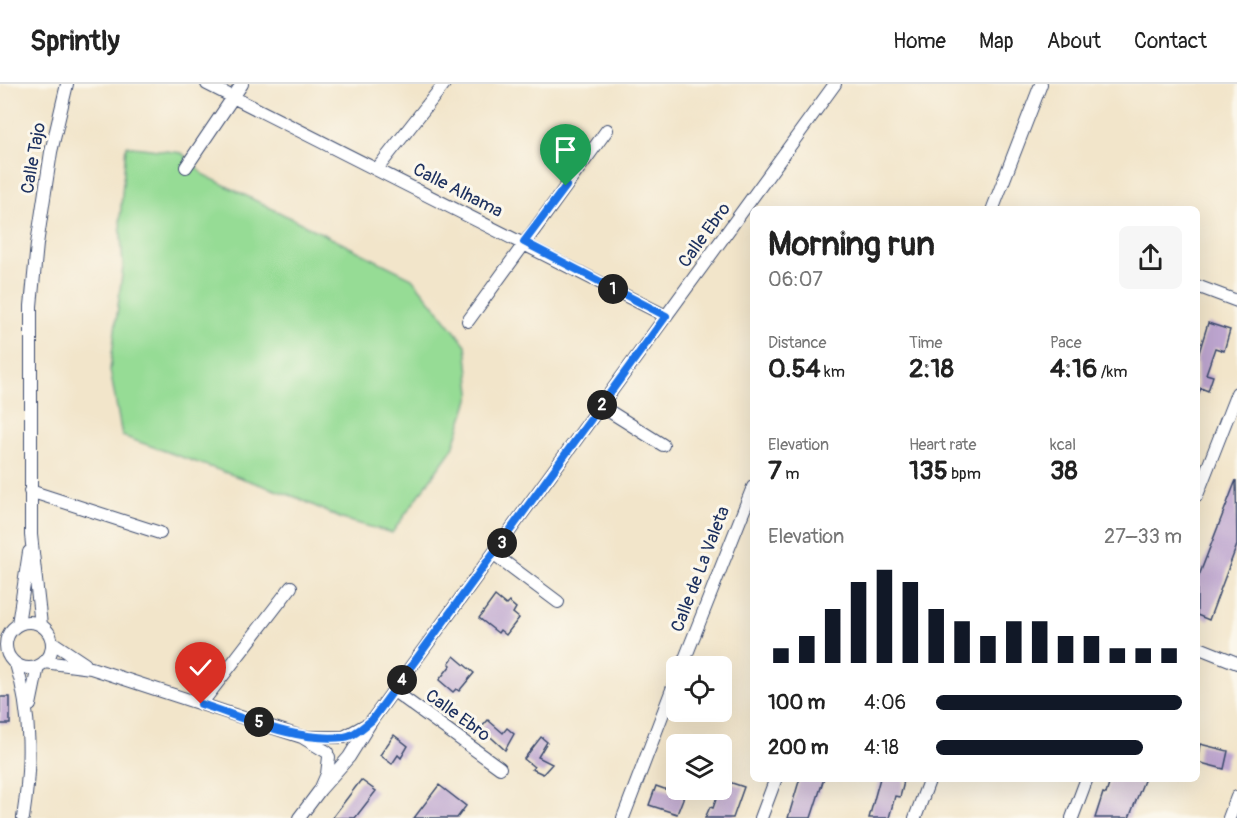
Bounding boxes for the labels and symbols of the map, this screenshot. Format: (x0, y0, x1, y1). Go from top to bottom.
street label: Calle Tajo (16, 120, 51, 195)
pin (540, 124, 591, 186)
street label: Calle Alhama (409, 158, 507, 223)
street label: Calle Ebro (673, 198, 736, 272)
pin: 1 (598, 274, 628, 304)
pin: 2 (587, 390, 617, 420)
street label: Calle de La Valeta (666, 503, 735, 635)
pin: 3 (487, 528, 517, 558)
pin (175, 642, 226, 704)
pin: 4 (387, 665, 417, 695)
street label: Calle Ebro (421, 684, 495, 747)
pin: 5 (244, 707, 274, 737)

